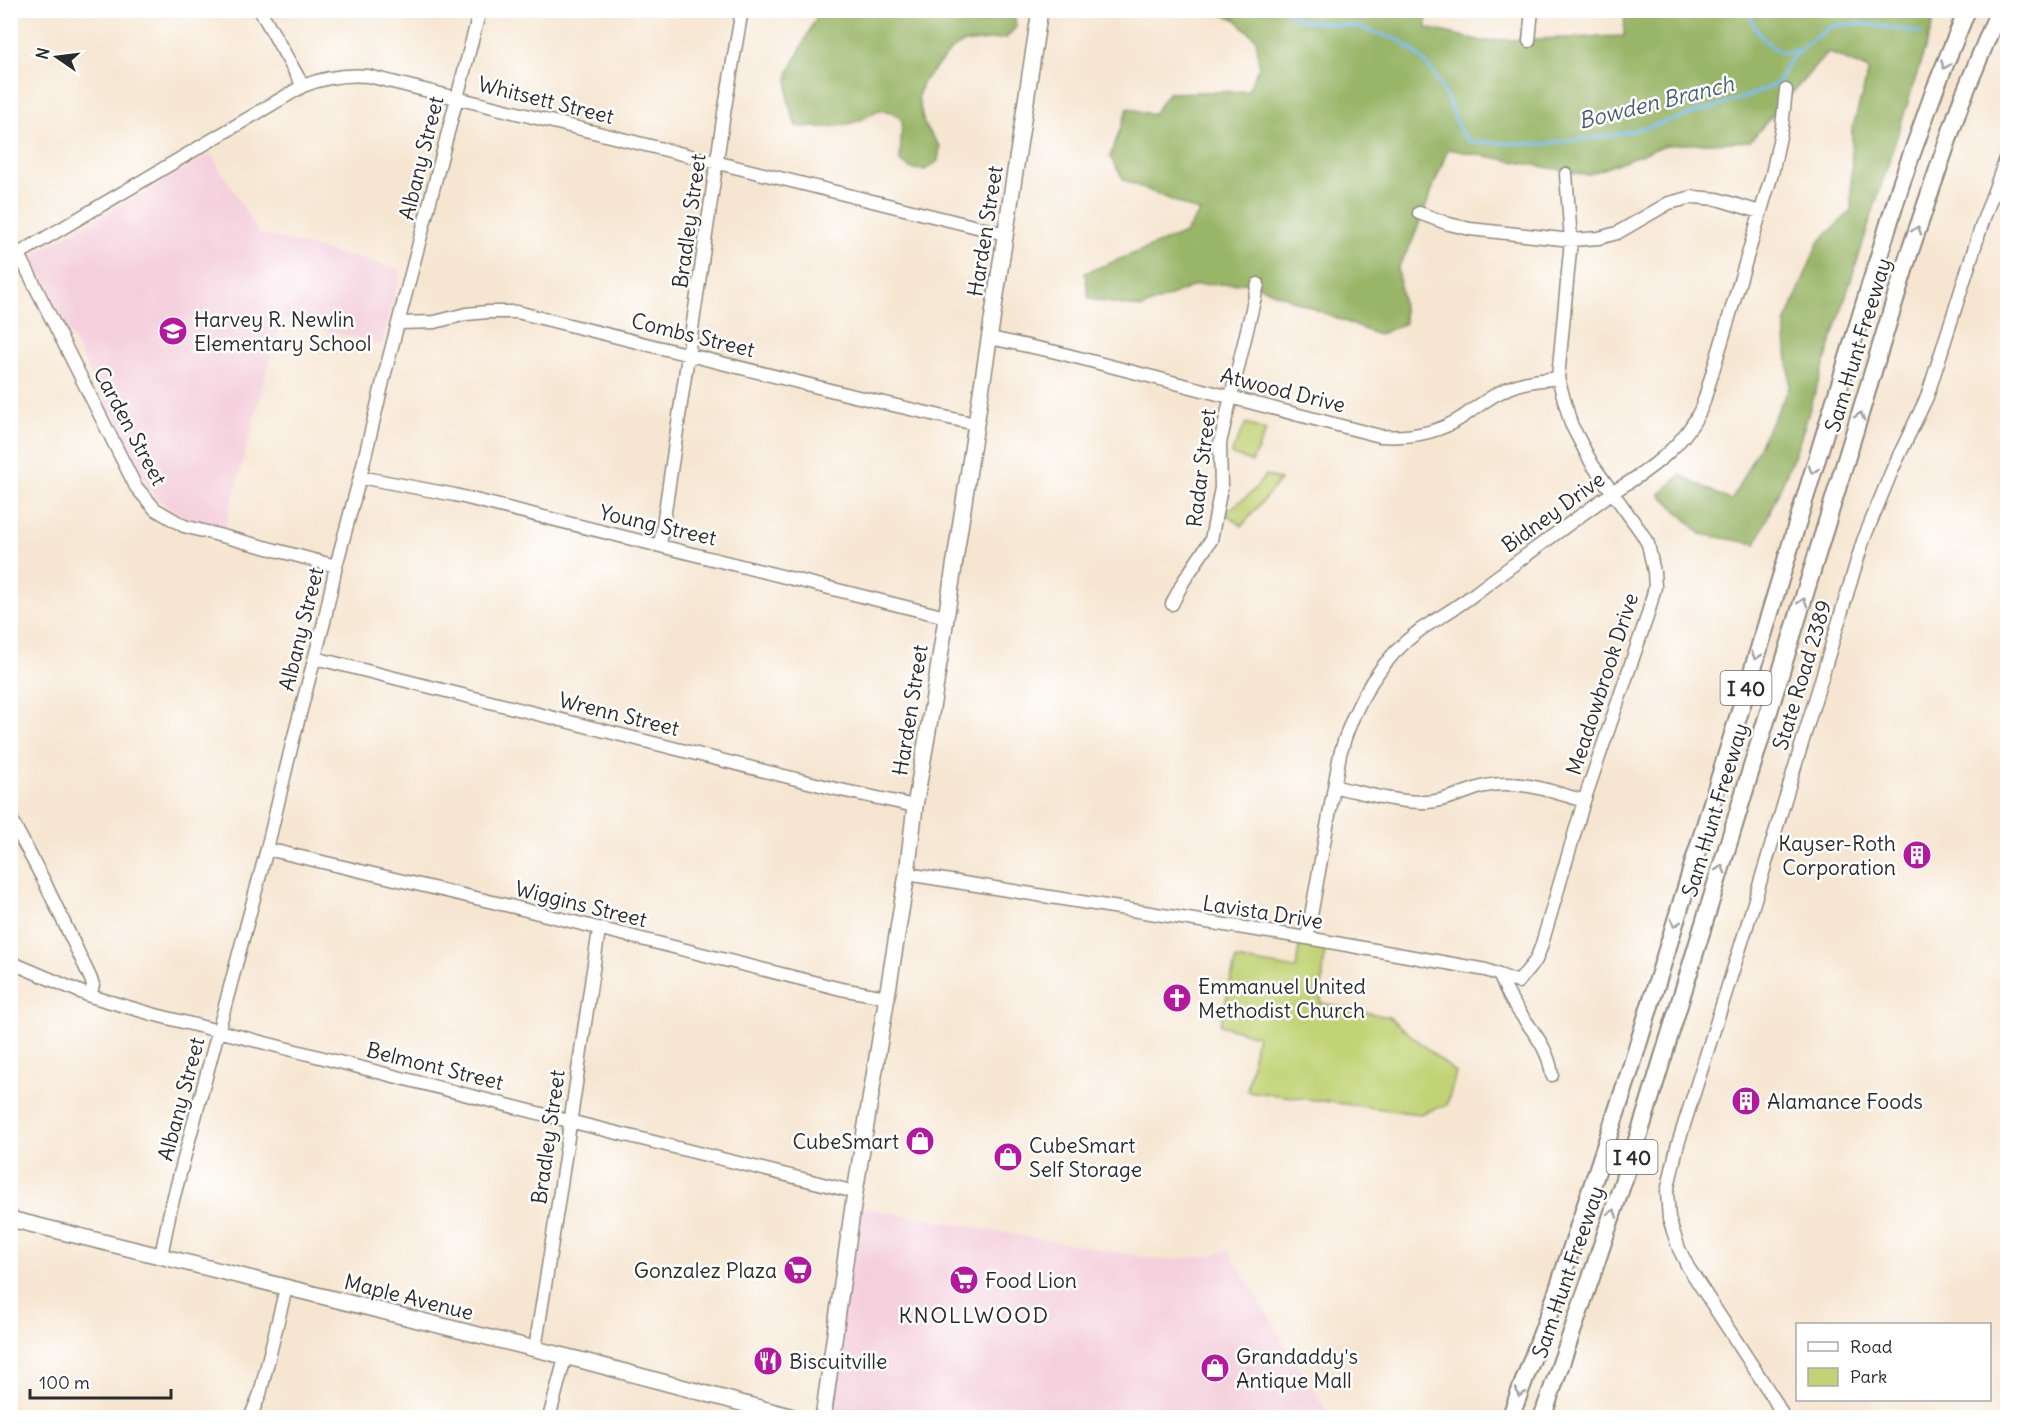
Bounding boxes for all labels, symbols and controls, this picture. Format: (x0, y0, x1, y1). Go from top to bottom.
north arrow (27, 27, 87, 87)
text: N (31, 46, 53, 61)
one-way arrow (1940, 58, 1952, 69)
water label: Bowden Branch (1575, 69, 1738, 135)
street label: Whitsett Street (475, 70, 617, 130)
street label: Albany Street (393, 93, 449, 223)
street label: Bradley Street (666, 152, 712, 290)
street label: Harden Street (961, 164, 1009, 298)
one-way arrow (1910, 225, 1922, 236)
street label: Sam Hunt Freeway (1819, 255, 1897, 435)
place label: Harvey R. Newlin Elementary School (194, 306, 371, 357)
street label: Combs Street (629, 307, 757, 363)
school or university icon: Harvey R. Newlin Elementary School (157, 315, 189, 347)
street label: Atwood Drive (1218, 361, 1348, 419)
street label: Carden Street (87, 362, 173, 490)
street label: Radar Street (1180, 407, 1222, 529)
one-way arrow (1853, 411, 1865, 422)
one-way arrow (1808, 464, 1820, 475)
street label: Bidney Drive (1496, 466, 1610, 558)
street label: Young Street (597, 498, 719, 552)
street label: Albany Street (273, 564, 329, 694)
street label: Meadowbrook Drive (1560, 590, 1644, 778)
street label: State Road 2389 (1766, 597, 1838, 753)
one-way arrow (1796, 597, 1808, 608)
street label: Harden Street (886, 643, 934, 777)
one-way arrow (1751, 650, 1763, 661)
road number: I 40 (1720, 671, 1772, 705)
street label: Wrenn Street (556, 686, 682, 742)
street label: Sam Hunt Freeway (1676, 720, 1754, 900)
place label: Kayser-Roth Corporation (1778, 830, 1896, 881)
building icon: Kayser-Roth Corporation (1901, 839, 1933, 871)
one-way arrow (1714, 864, 1726, 875)
street label: Wiggins Street (512, 875, 650, 933)
street label: Lavista Drive (1201, 889, 1325, 935)
one-way arrow (1670, 917, 1682, 928)
place label: Emmanuel United Methodist Church (1198, 973, 1366, 1024)
church icon: Emmanuel United Methodist Church (1161, 982, 1193, 1014)
street label: Albany Street (152, 1034, 210, 1164)
street label: Belmont Street (364, 1036, 506, 1096)
street label: Bradley Street (525, 1068, 571, 1206)
building icon: Alamance Foods (1730, 1085, 1762, 1117)
place label: Alamance Foods (1767, 1088, 1923, 1115)
shop icon: CubeSmart (904, 1125, 936, 1157)
place label: CubeSmart (793, 1128, 899, 1155)
place label: CubeSmart Self Storage (1029, 1132, 1142, 1183)
road number: I 40 (1606, 1140, 1658, 1174)
shop icon: CubeSmart Self Storage (992, 1141, 1024, 1173)
street label: Sam Hunt Freeway (1526, 1182, 1610, 1362)
one-way arrow (1606, 1208, 1619, 1219)
supermarket icon: Gonzalez Plaza (782, 1254, 814, 1286)
place label: Gonzalez Plaza (634, 1257, 777, 1284)
supermarket icon: Food Lion (948, 1264, 980, 1296)
place label: Food Lion (985, 1267, 1077, 1294)
street label: Maple Avenue (342, 1268, 476, 1326)
district label: KNOLLWOOD (898, 1301, 1050, 1329)
legend (1796, 1323, 1991, 1401)
text: Road (1850, 1335, 1893, 1358)
place label: Grandaddy's Antique Mall (1236, 1343, 1358, 1394)
restaurant icon: Biscuitville (752, 1345, 784, 1377)
place label: Biscuitville (789, 1348, 887, 1375)
shop icon: Grandaddy's Antique Mall (1199, 1352, 1231, 1384)
scale bar (30, 1362, 171, 1400)
text: Park (1850, 1365, 1887, 1388)
text: 100 m (39, 1371, 90, 1394)
one-way arrow (1514, 1387, 1527, 1397)

